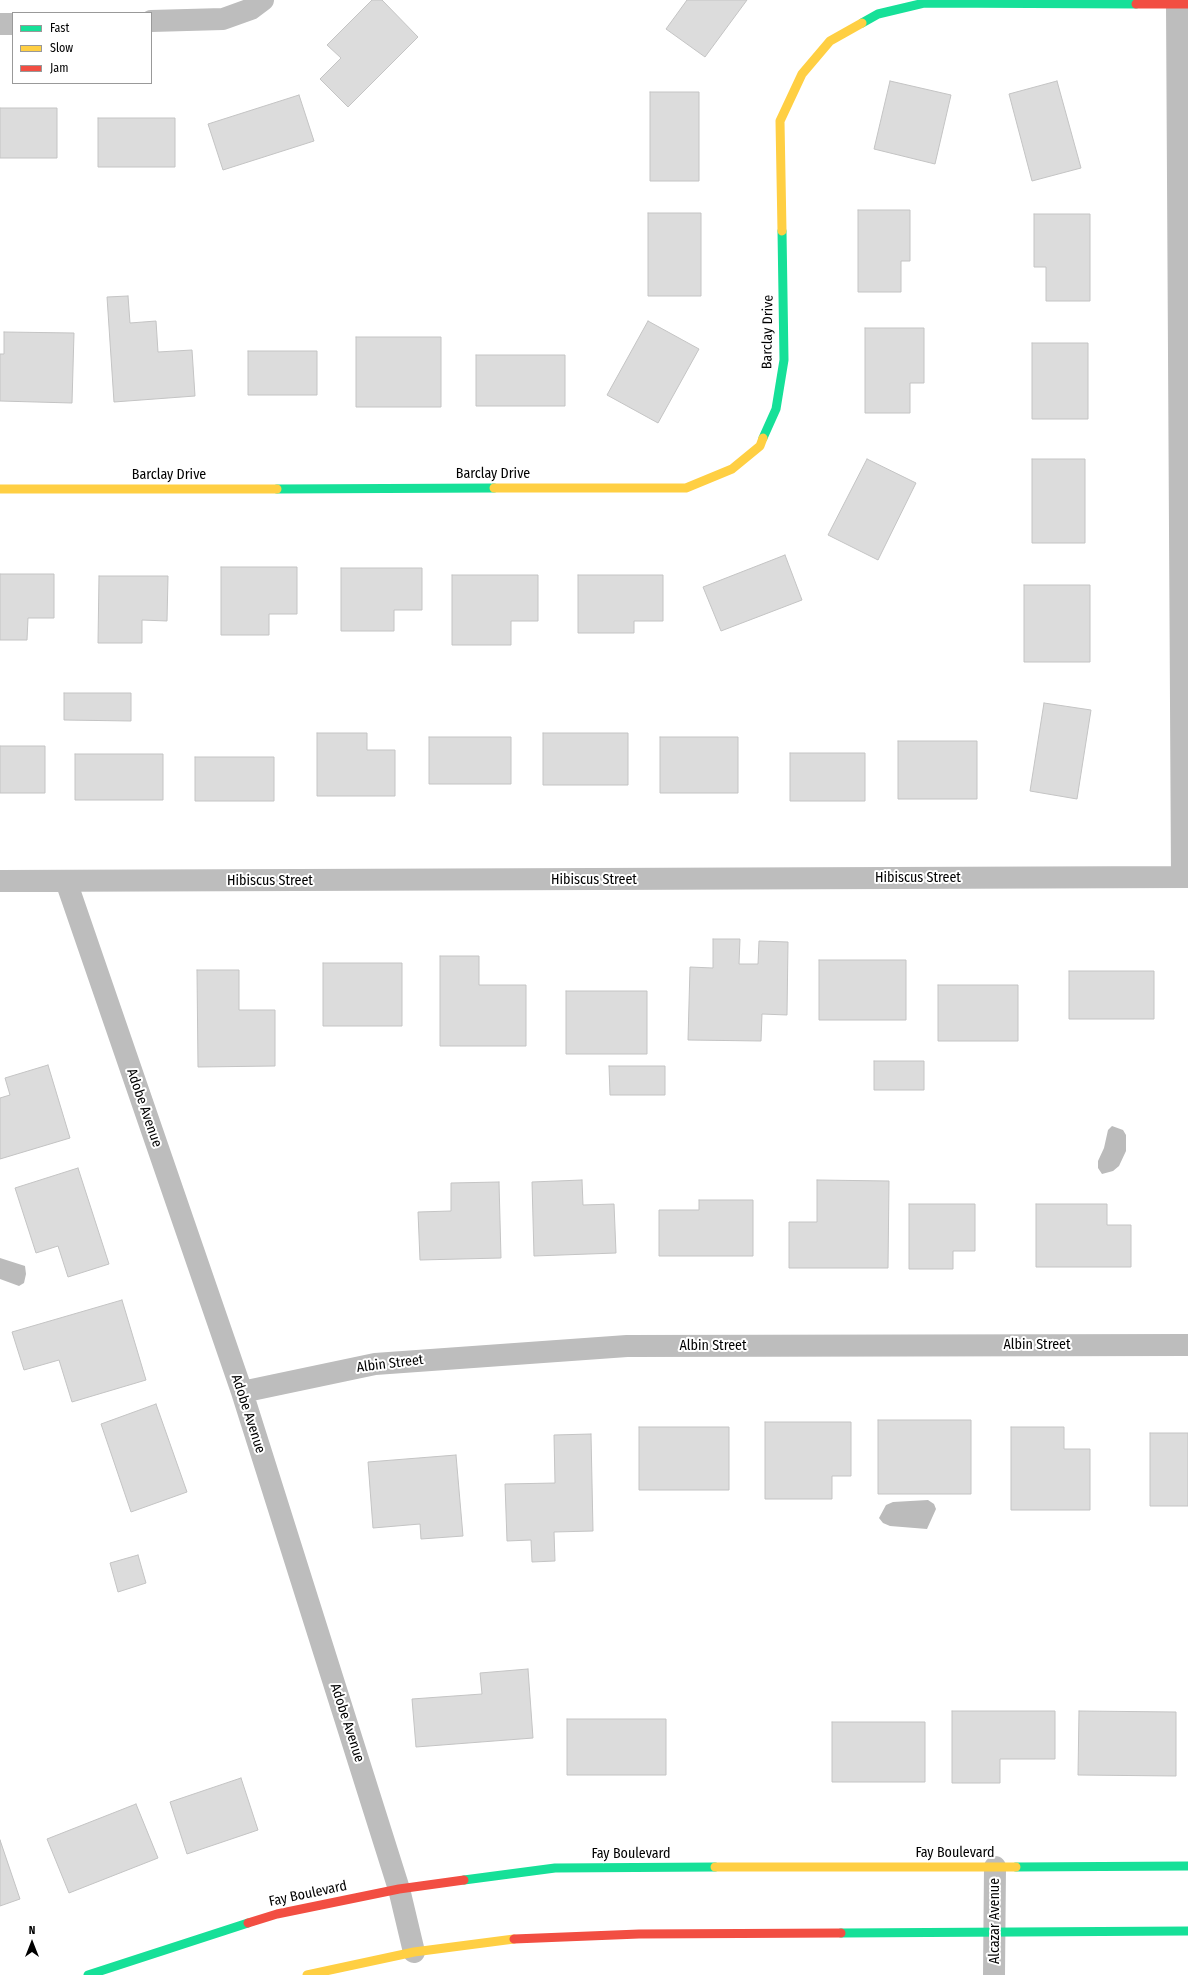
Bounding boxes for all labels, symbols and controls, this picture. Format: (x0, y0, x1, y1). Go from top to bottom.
legend (12, 12, 152, 84)
text: Fast (50, 21, 69, 35)
text: Slow (50, 41, 73, 55)
text: Jam (50, 61, 68, 75)
street label: Barclay Drive (759, 295, 777, 369)
street label: Barclay Drive (456, 466, 530, 482)
street label: Barclay Drive (132, 467, 206, 483)
street label: Hibiscus Street (875, 870, 961, 886)
street label: Hibiscus Street (551, 872, 637, 888)
street label: Hibiscus Street (227, 873, 313, 889)
street label: Adobe Avenue (123, 1067, 165, 1149)
street label: Albin Street (1003, 1337, 1071, 1353)
street label: Albin Street (679, 1338, 747, 1354)
street label: Albin Street (356, 1352, 424, 1376)
street label: Adobe Avenue (227, 1372, 269, 1456)
street label: Adobe Avenue (326, 1681, 368, 1765)
street label: Fay Boulevard (915, 1845, 995, 1861)
street label: Fay Boulevard (591, 1846, 671, 1862)
street label: Fay Boulevard (268, 1878, 348, 1910)
street label: Alcazar Avenue (987, 1878, 1003, 1964)
north arrow (12, 1923, 52, 1963)
text: N (29, 1924, 35, 1937)

